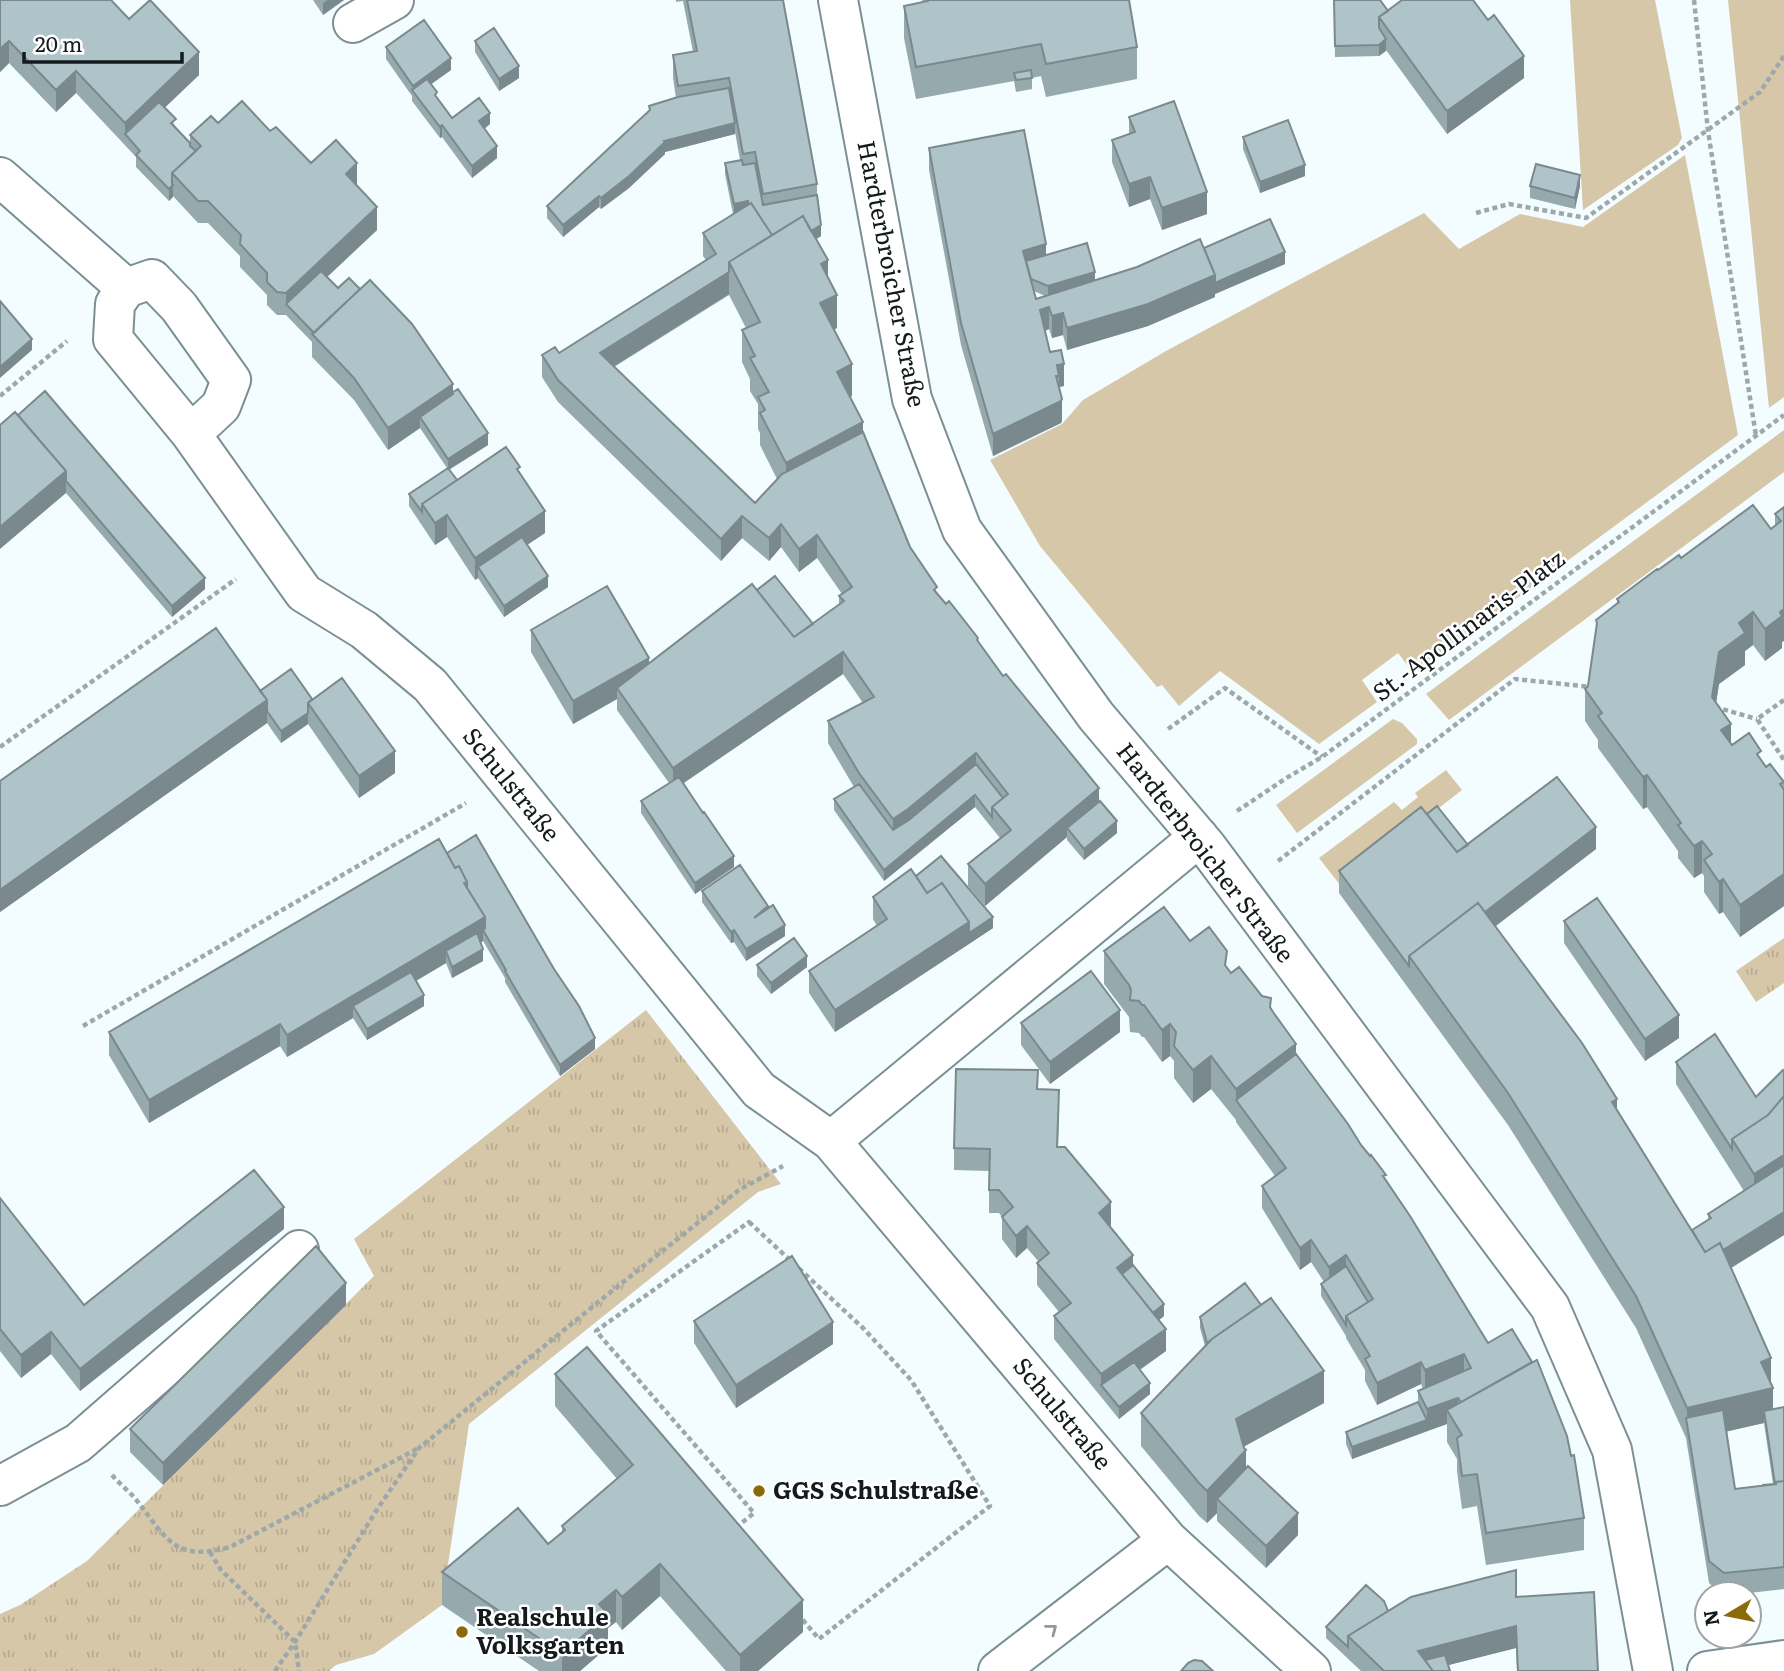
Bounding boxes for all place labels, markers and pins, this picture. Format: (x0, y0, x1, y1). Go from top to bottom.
place label: GGS Schulstraße (773, 1471, 979, 1506)
marker: GGS Schulstraße (751, 1483, 767, 1499)
place label: Realschule Volksgarten (476, 1598, 625, 1661)
marker: Realschule Volksgarten (454, 1624, 470, 1640)

